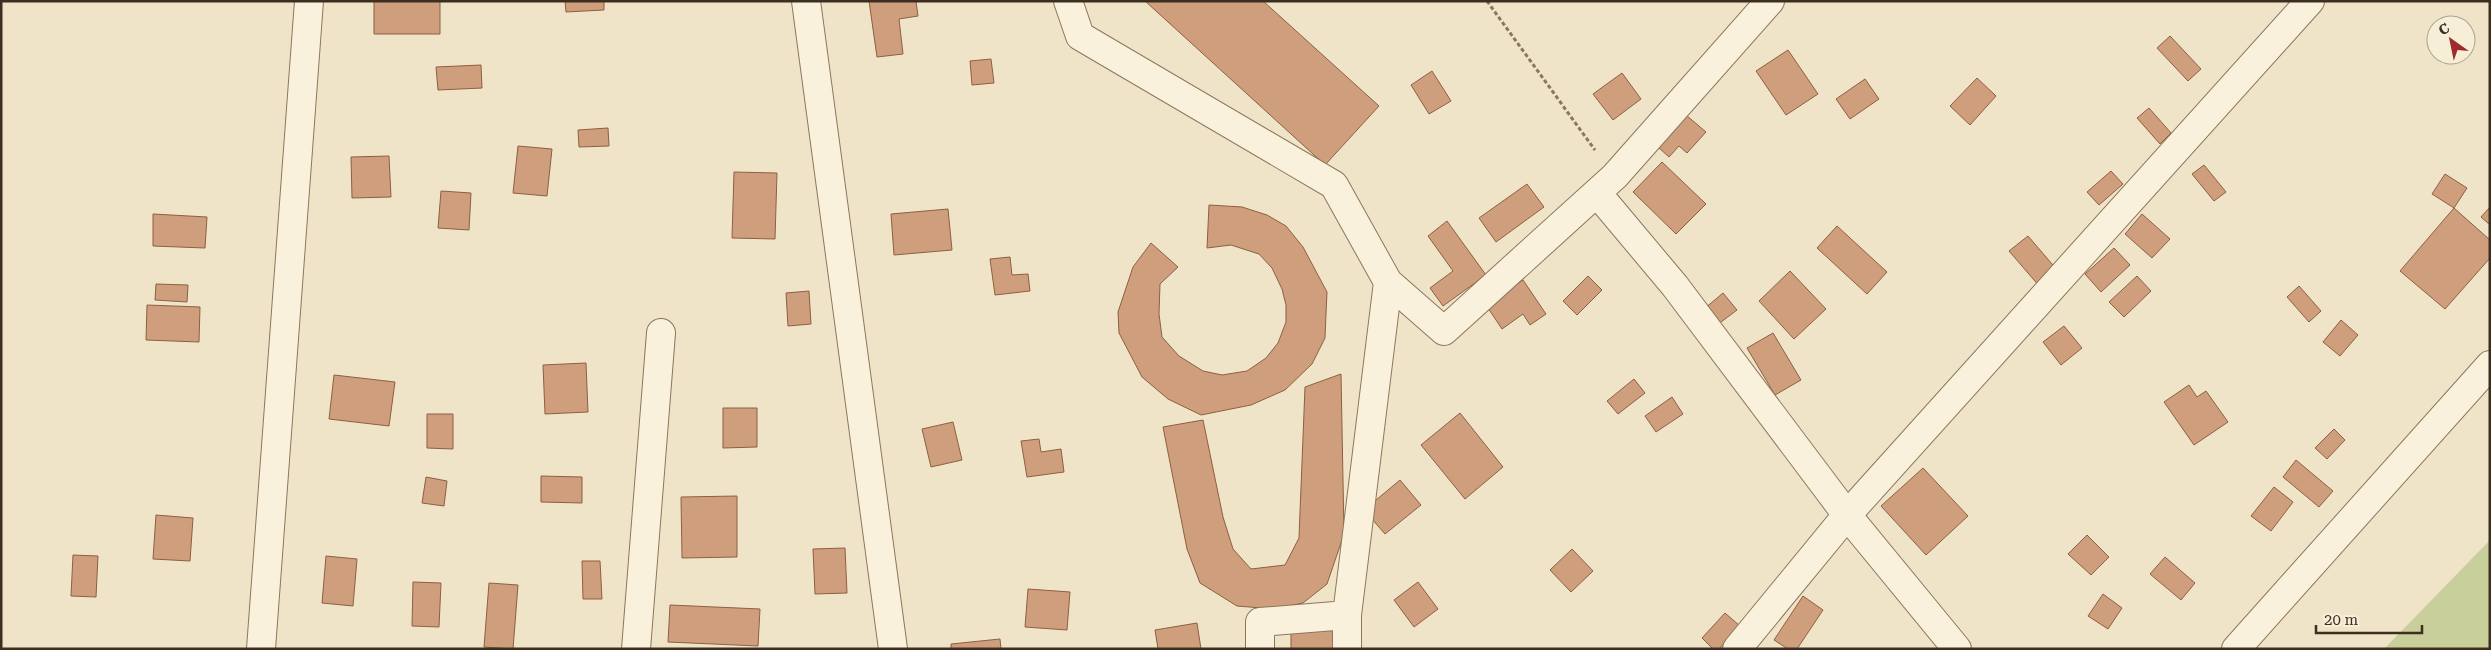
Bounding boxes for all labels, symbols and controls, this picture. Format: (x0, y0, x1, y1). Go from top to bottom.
north arrow (2426, 15, 2476, 65)
text: С (2435, 20, 2453, 38)
scale bar (2316, 602, 2422, 634)
text: 20 m (2324, 611, 2359, 629)

